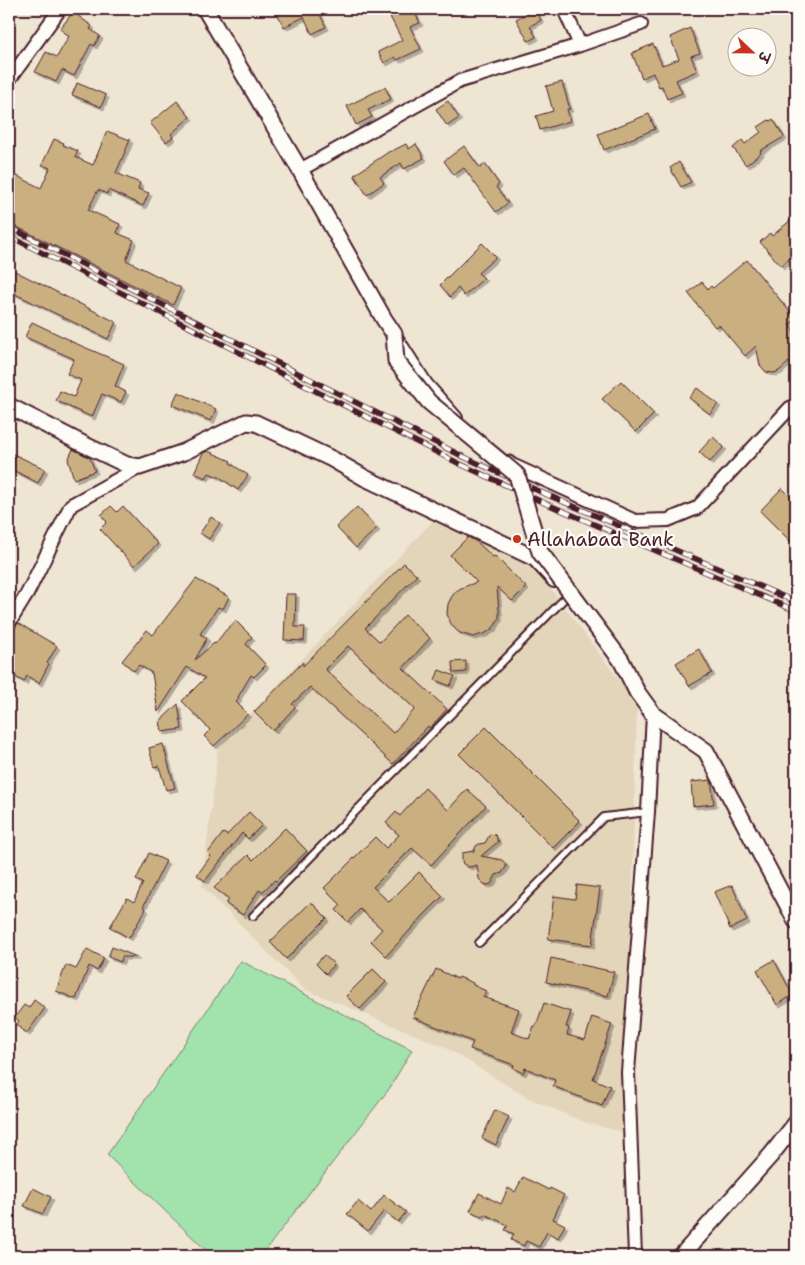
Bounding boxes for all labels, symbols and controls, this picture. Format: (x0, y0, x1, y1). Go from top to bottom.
north arrow (728, 28, 778, 78)
text: उ (753, 47, 775, 66)
place label: Allahabad Bank (527, 527, 674, 552)
marker: Allahabad Bank (511, 533, 523, 545)

